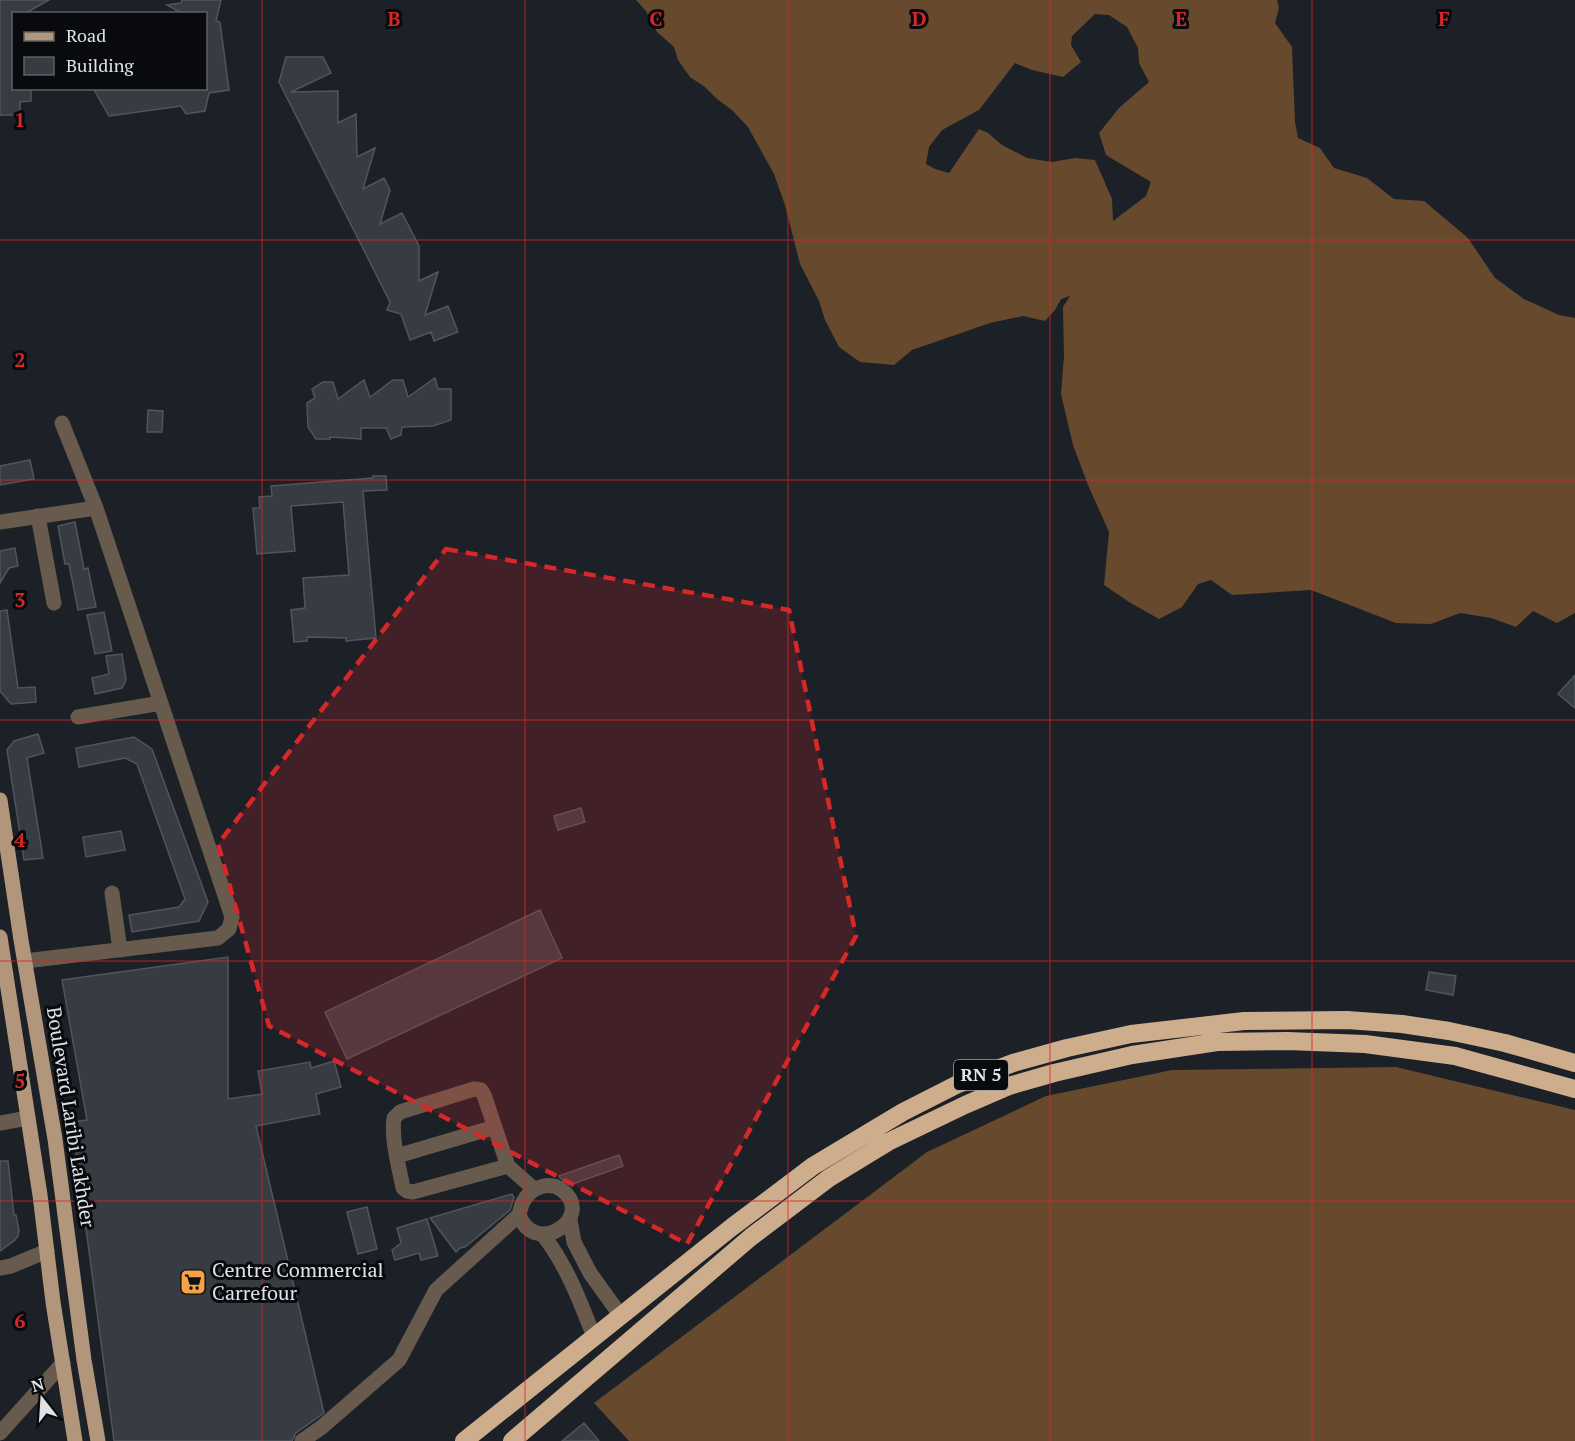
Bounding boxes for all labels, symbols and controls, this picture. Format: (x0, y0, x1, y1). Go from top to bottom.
text: B (388, 5, 401, 32)
text: C (649, 5, 663, 32)
text: D (912, 5, 926, 32)
text: E (1175, 5, 1187, 32)
text: F (1438, 5, 1450, 32)
legend (12, 12, 207, 90)
text: Road (66, 23, 106, 47)
text: Building (66, 53, 134, 77)
text: 1 (14, 106, 26, 133)
text: 2 (14, 346, 26, 373)
text: 3 (14, 586, 26, 613)
text: 4 (14, 826, 26, 853)
street label: Boulevard Laribi Lakhder (41, 1005, 102, 1229)
road number: RN 5 (954, 1060, 1008, 1090)
text: 5 (14, 1067, 26, 1094)
place label: Centre Commercial Carrefour (212, 1256, 384, 1306)
supermarket icon: Centre Commercial Carrefour (178, 1267, 208, 1297)
text: 6 (14, 1307, 26, 1334)
north arrow (12, 1369, 72, 1429)
text: N (29, 1372, 47, 1397)

